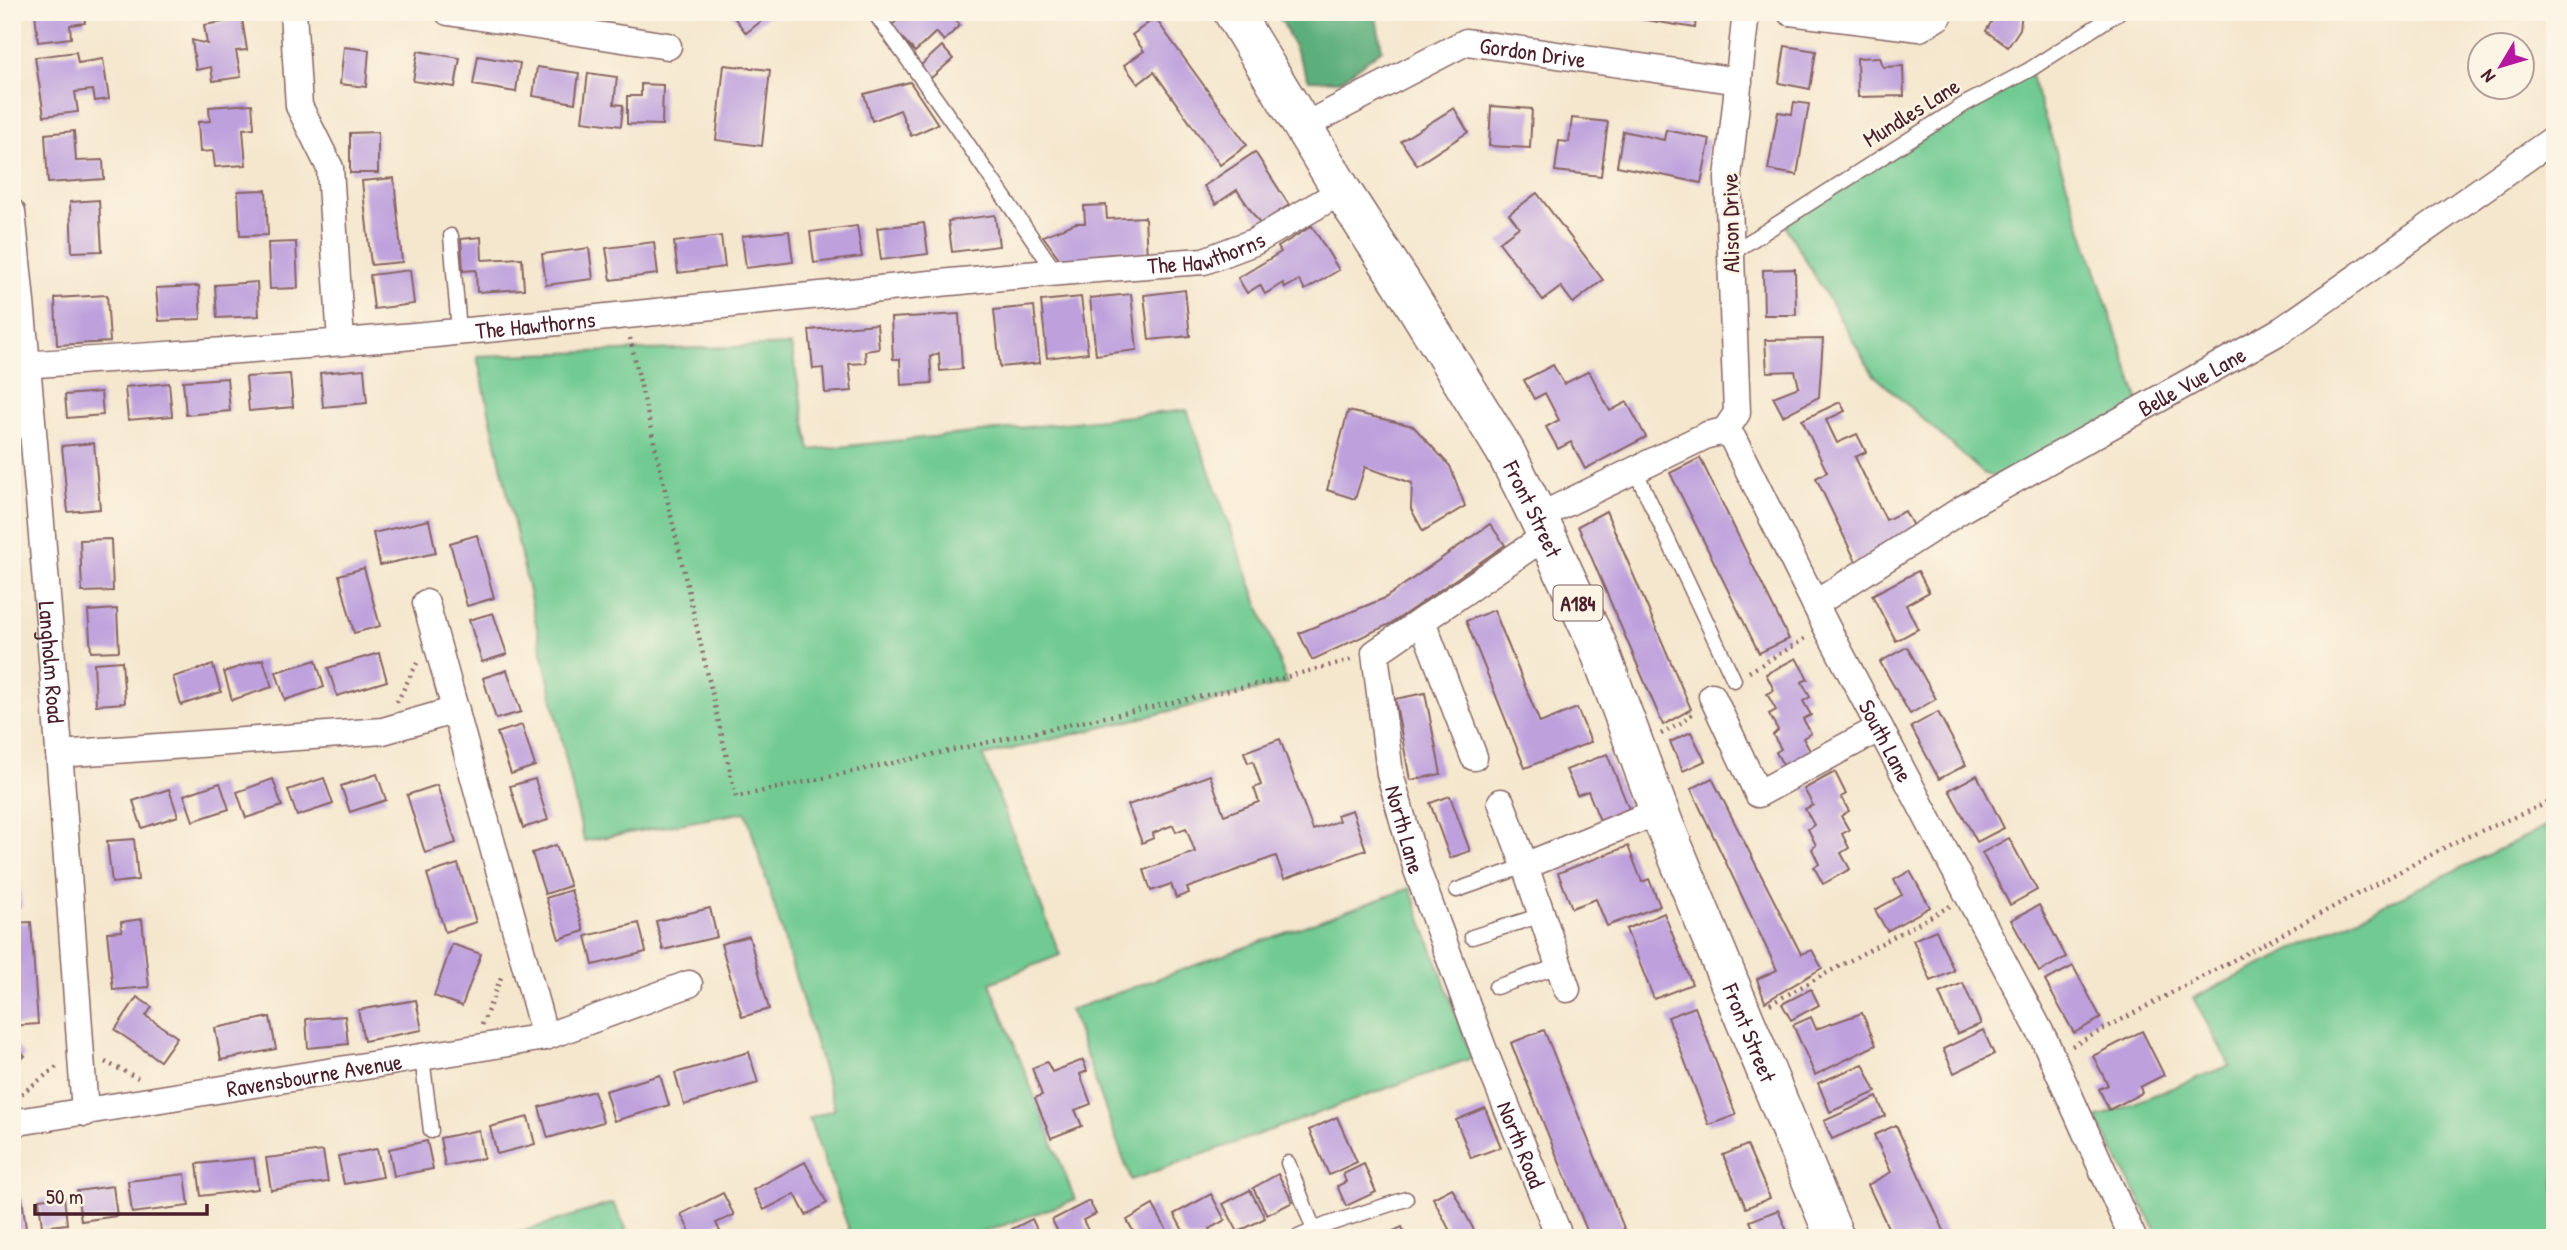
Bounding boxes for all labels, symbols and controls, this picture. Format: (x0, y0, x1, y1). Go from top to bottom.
street label: Gordon Drive (1478, 29, 1588, 74)
north arrow (2466, 32, 2536, 102)
text: N (2474, 64, 2501, 88)
street label: Mundles Lane (1857, 70, 1965, 154)
street label: Alison Drive (1714, 173, 1746, 273)
street label: The Hawthorns (1146, 224, 1271, 280)
street label: The Hawthorns (474, 303, 597, 346)
street label: Belle Vue Lane (2132, 338, 2251, 423)
street label: Front Street (1496, 454, 1571, 563)
road number: A184 (1554, 586, 1602, 620)
street label: Langholm Road (32, 600, 72, 724)
street label: South Lane (1852, 694, 1921, 787)
street label: North Lane (1378, 782, 1433, 877)
street label: Front Street (1716, 978, 1785, 1088)
street label: Ravensbourne Avenue (224, 1045, 404, 1104)
street label: North Road (1490, 1096, 1553, 1192)
scale bar (35, 1173, 206, 1217)
text: 50 m (46, 1182, 83, 1211)

